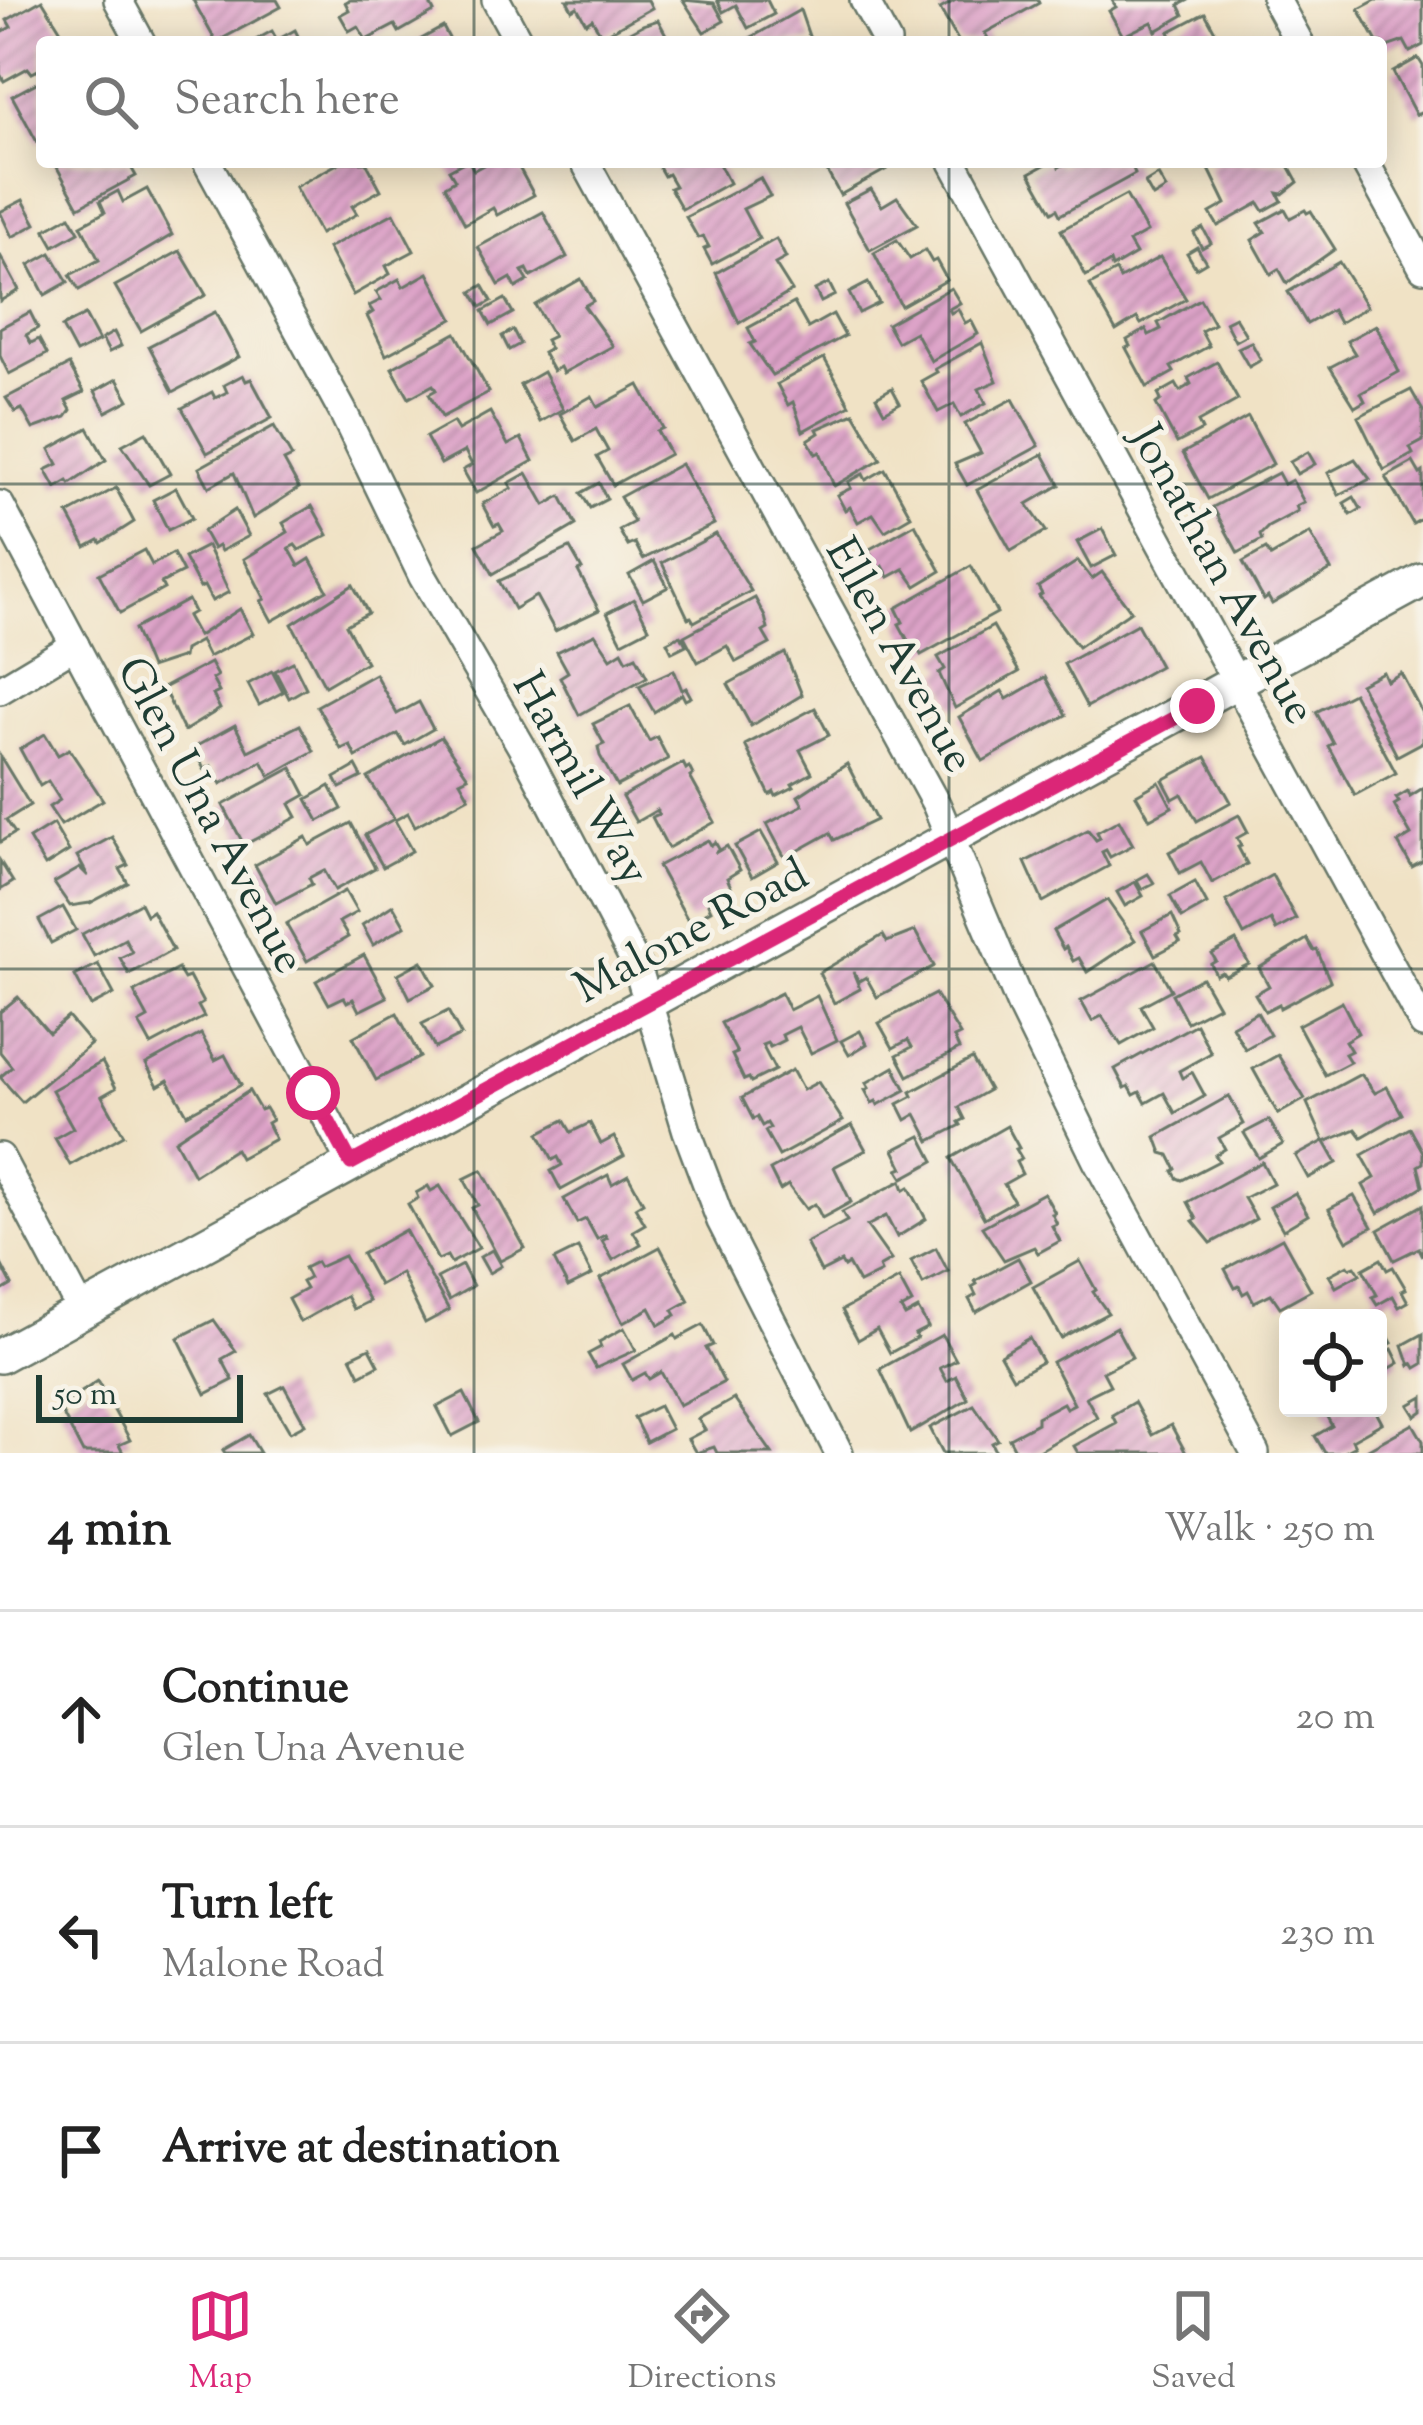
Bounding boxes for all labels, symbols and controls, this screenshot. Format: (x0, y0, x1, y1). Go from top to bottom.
search box (36, 36, 1387, 168)
icon: search (78, 69, 144, 135)
text: Search here (174, 70, 400, 135)
street label: Jonathan Avenue (1109, 411, 1329, 737)
street label: Ellen Avenue (806, 527, 988, 786)
street label: Glen Una Avenue (97, 647, 319, 986)
street label: Harmil Way (493, 661, 663, 898)
route end (1170, 679, 1224, 733)
street label: Malone Road (564, 845, 821, 1023)
route start (286, 1066, 340, 1120)
map controls (1279, 1309, 1387, 1417)
button: locate (1279, 1309, 1387, 1417)
scale bar (36, 1369, 243, 1422)
text: 50 m (54, 1372, 117, 1420)
text: 4 min (48, 1495, 171, 1568)
text: Walk · 250 m (1164, 1503, 1375, 1559)
text: Continue (162, 1658, 349, 1723)
icon: ahead (48, 1686, 114, 1752)
text: 20 m (1296, 1691, 1375, 1747)
text: Glen Una Avenue (162, 1723, 465, 1779)
text: Turn left (162, 1874, 333, 1939)
icon: left (48, 1902, 114, 1968)
text: 230 m (1280, 1907, 1375, 1963)
text: Malone Road (162, 1939, 384, 1995)
icon: arrive (48, 2118, 114, 2184)
text: Arrive at destination (162, 2118, 560, 2183)
tab: Map (187, 2283, 253, 2403)
tab: Directions (628, 2283, 777, 2403)
tab: Saved (1151, 2283, 1236, 2403)

